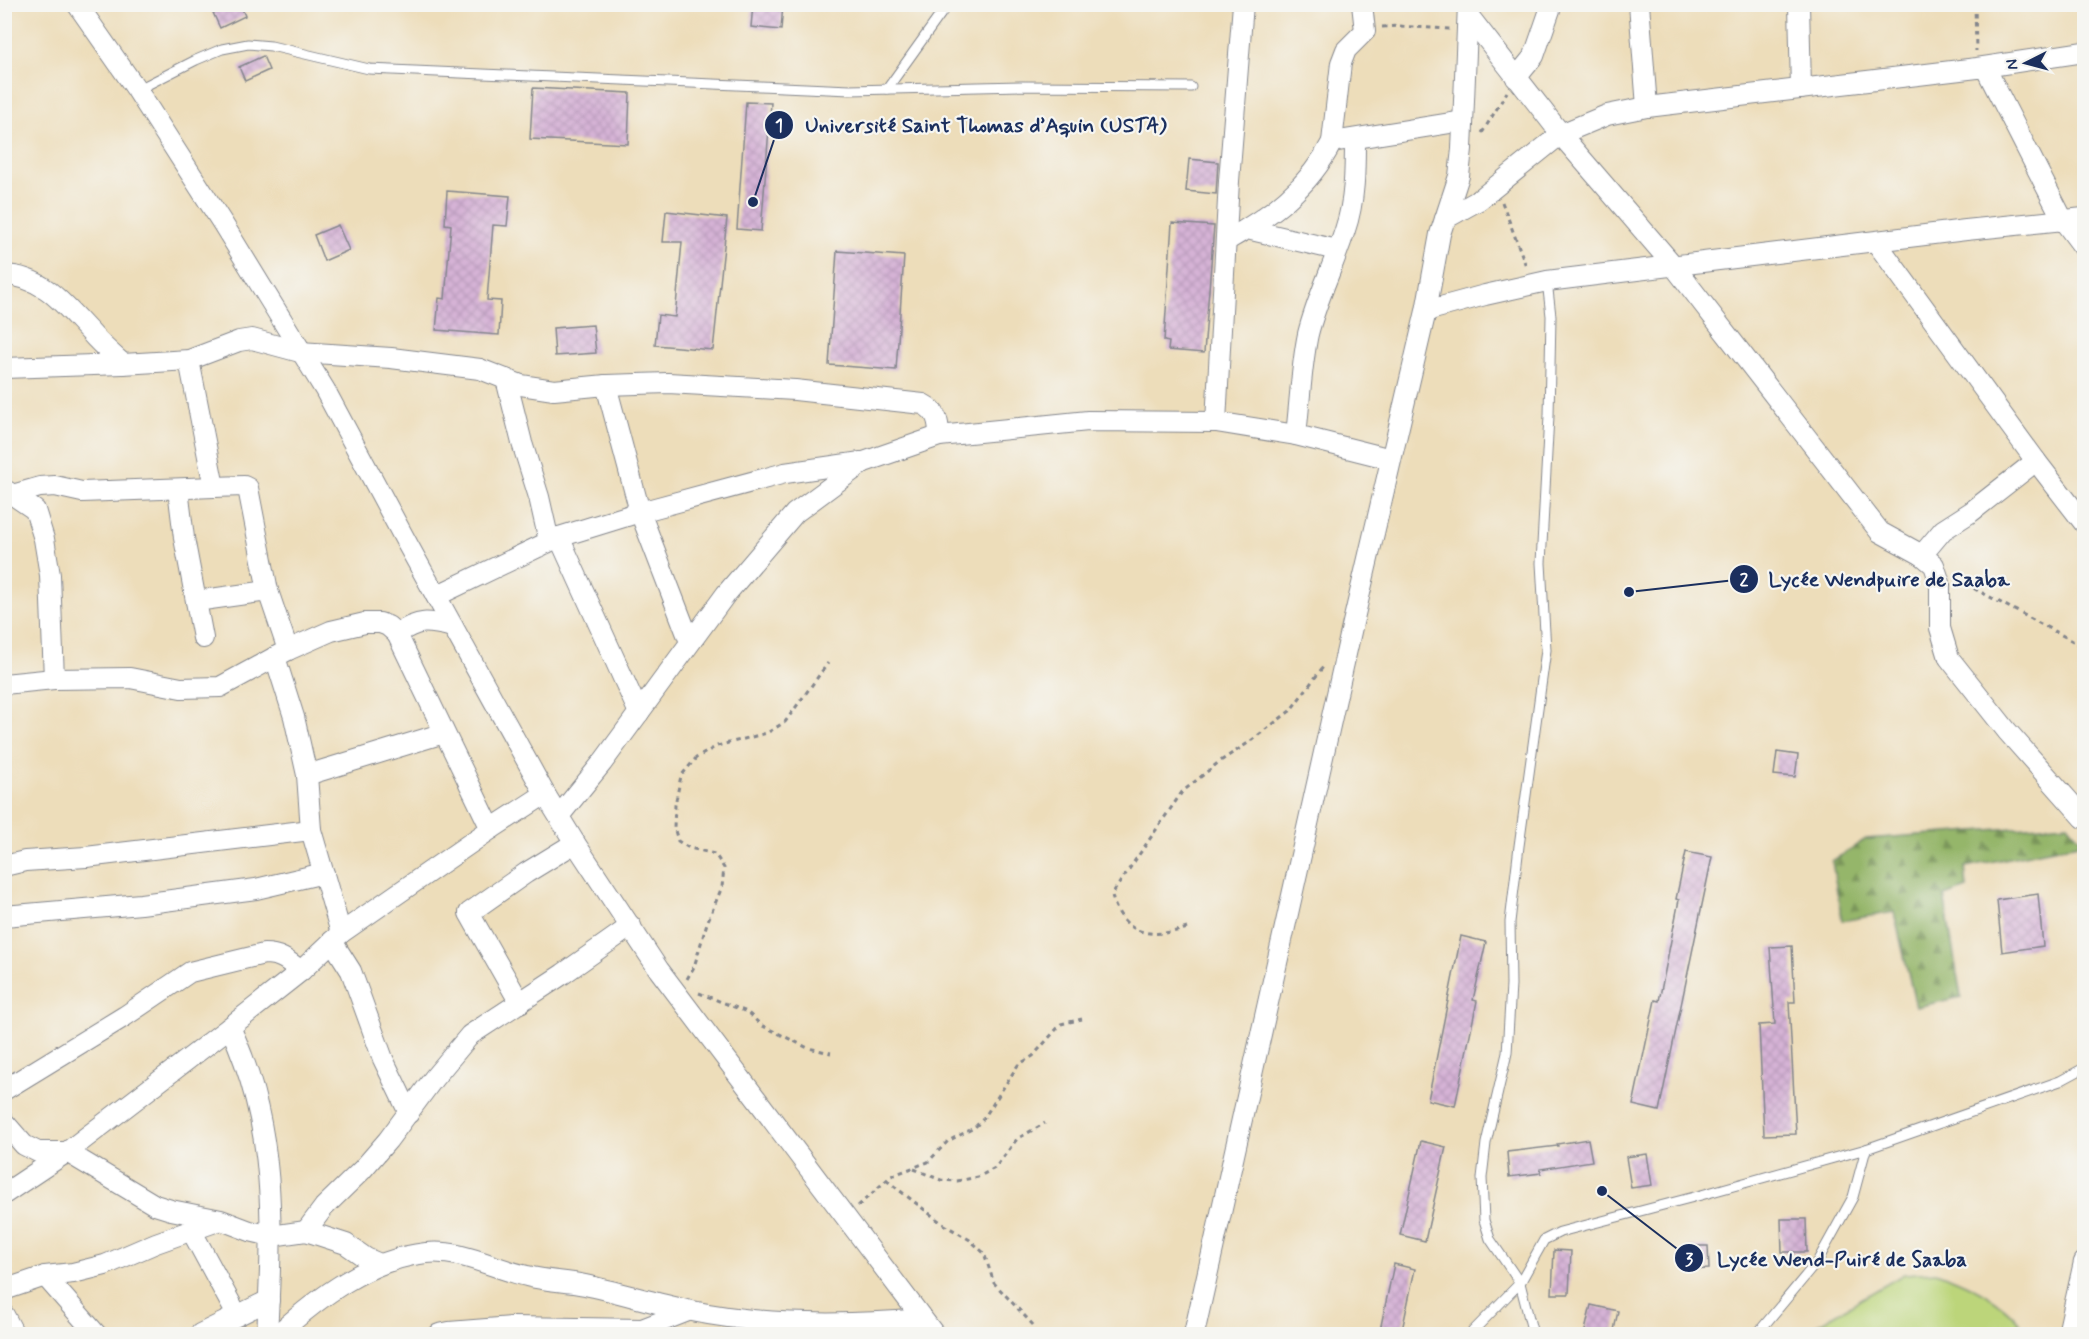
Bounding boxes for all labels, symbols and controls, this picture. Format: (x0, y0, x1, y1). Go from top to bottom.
north arrow (1996, 33, 2056, 93)
text: N (2002, 58, 2024, 71)
callout: Université Saint Thomas d’Aquin (USTA) (764, 105, 1178, 144)
text: Université Saint Thomas d’Aquin (USTA) (805, 112, 1167, 140)
text: 1 (775, 114, 783, 138)
callout: Lycée Wendpuire de Saaba (1729, 559, 2019, 598)
text: Lycée Wendpuire de Saaba (1768, 566, 2011, 594)
text: 2 (1740, 568, 1749, 592)
callout: Lycée Wend-Puiré de Saaba (1674, 1239, 1980, 1278)
text: Lycée Wend-Puiré de Saaba (1717, 1246, 1967, 1274)
text: 3 (1685, 1248, 1694, 1272)

